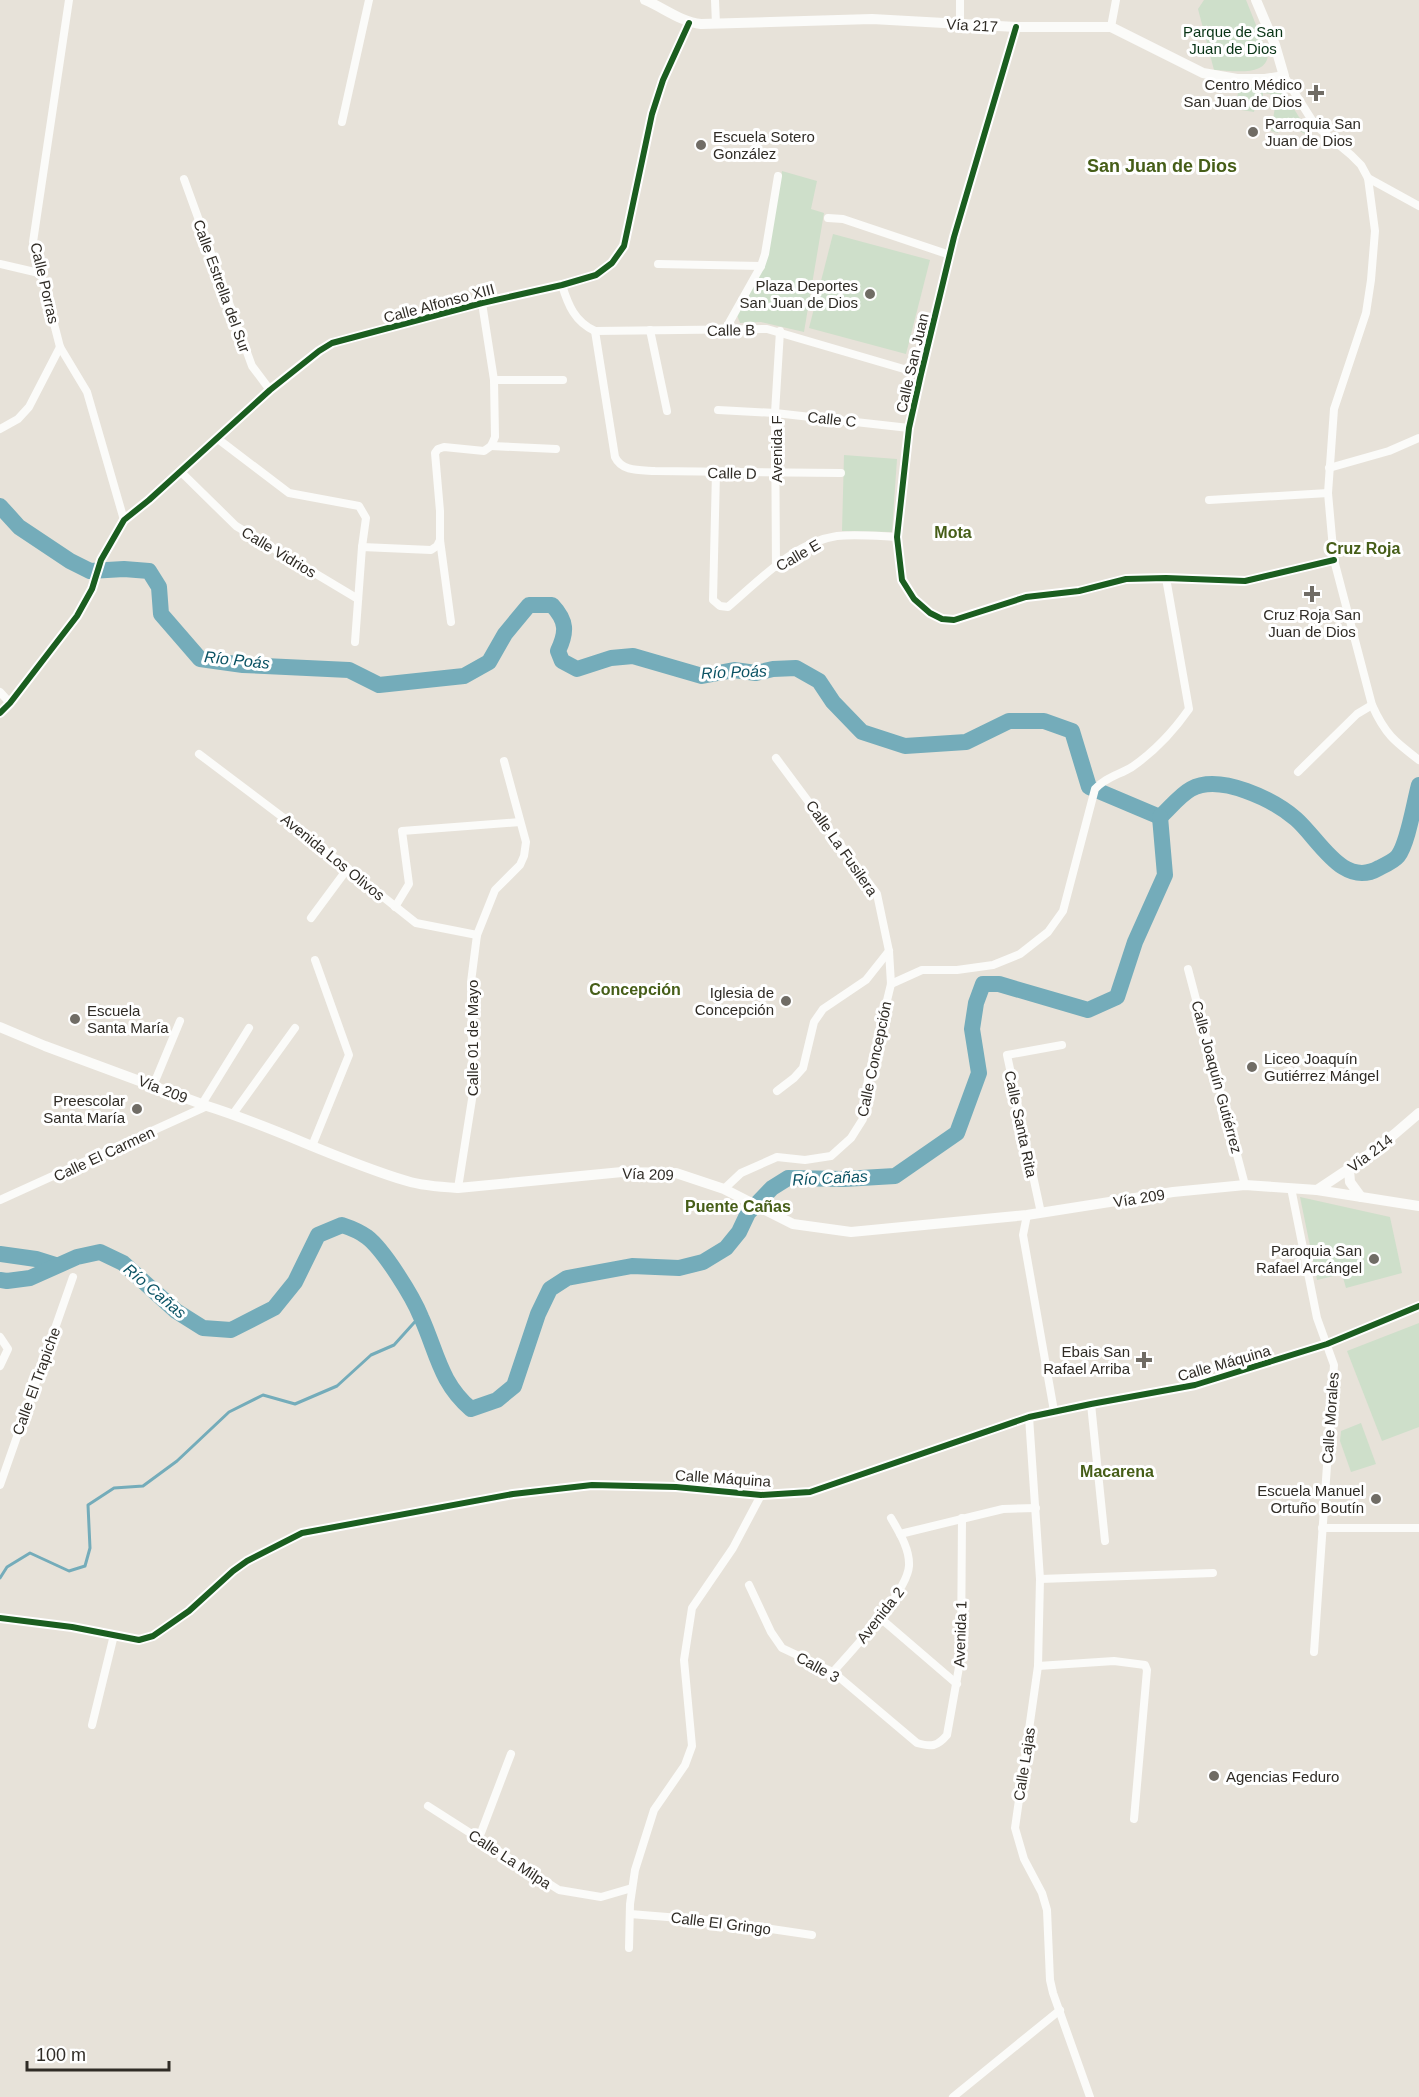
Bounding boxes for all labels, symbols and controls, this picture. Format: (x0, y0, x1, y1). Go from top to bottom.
street label: Vía 217 (946, 15, 998, 35)
park label: Parque de San Juan de Dios (1183, 23, 1283, 57)
place label: Centro Médico San Juan de Dios (1184, 76, 1302, 110)
marker: Centro Médico San Juan de Dios (1307, 84, 1325, 102)
place label: Parroquia San Juan de Dios (1265, 115, 1361, 149)
marker: Parroquia San Juan de Dios (1246, 125, 1260, 139)
place label: Escuela Sotero González (713, 128, 815, 162)
marker: Escuela Sotero González (694, 138, 708, 152)
district label: San Juan de Dios (1087, 156, 1237, 176)
street label: Calle Estrella del Sur (190, 217, 254, 355)
street label: Calle Porras (27, 241, 63, 325)
place label: Plaza Deportes San Juan de Dios (740, 277, 858, 311)
street label: Calle Alfonso XIII (382, 280, 496, 326)
marker: Plaza Deportes San Juan de Dios (863, 287, 877, 301)
street label: Calle San Juan (892, 312, 932, 414)
street label: Calle B (707, 321, 755, 339)
street label: Calle C (807, 408, 858, 430)
street label: Avenida F (768, 415, 785, 483)
street label: Calle D (707, 464, 757, 482)
street label: Calle Vidrios (239, 523, 319, 581)
district label: Mota (934, 524, 972, 541)
street label: Calle E (773, 536, 823, 574)
district label: Cruz Roja (1326, 540, 1400, 557)
marker: Cruz Roja San Juan de Dios (1303, 585, 1321, 603)
place label: Cruz Roja San Juan de Dios (1263, 606, 1361, 640)
water label: Río Poás (203, 648, 271, 672)
water label: Río Poás (701, 662, 767, 682)
street label: Calle La Fusilera (803, 797, 882, 900)
street label: Avenida Los Olivos (278, 810, 388, 904)
street label: Calle 01 de Mayo (464, 980, 481, 1096)
district label: Concepción (589, 981, 681, 998)
place label: Iglesia de Concepción (695, 984, 774, 1018)
marker: Iglesia de Concepción (779, 994, 793, 1008)
street label: Calle Joaquín Gutiérrez (1188, 999, 1246, 1155)
street label: Calle Concepción (853, 1000, 895, 1118)
place label: Escuela Santa María (87, 1002, 169, 1036)
marker: Escuela Santa María (68, 1012, 82, 1026)
place label: Liceo Joaquín Gutiérrez Mángel (1264, 1050, 1379, 1084)
marker: Liceo Joaquín Gutiérrez Mángel (1245, 1060, 1259, 1074)
street label: Calle Santa Rita (1001, 1069, 1041, 1179)
street label: Vía 209 (136, 1072, 190, 1106)
place label: Preescolar Santa María (43, 1092, 126, 1126)
marker: Preescolar Santa María (130, 1102, 144, 1116)
street label: Calle El Carmen (51, 1123, 157, 1185)
street label: Vía 214 (1344, 1131, 1396, 1175)
street label: Vía 209 (622, 1165, 674, 1183)
water label: Río Cañas (792, 1168, 868, 1188)
street label: Vía 209 (1112, 1186, 1166, 1210)
district label: Puente Cañas (685, 1198, 791, 1215)
place label: Paroquia San Rafael Arcángel (1256, 1242, 1362, 1276)
marker: Paroquia San Rafael Arcángel (1367, 1252, 1381, 1266)
water label: Río Cañas (121, 1260, 189, 1322)
street label: Calle El Trapiche (9, 1325, 63, 1437)
street label: Calle Máquina (1176, 1341, 1273, 1384)
place label: Ebais San Rafael Arriba (1043, 1343, 1131, 1377)
marker: Ebais San Rafael Arriba (1135, 1351, 1153, 1369)
street label: Calle Morales (1318, 1372, 1342, 1464)
district label: Macarena (1080, 1463, 1154, 1480)
street label: Calle Máquina (675, 1466, 772, 1490)
place label: Escuela Manuel Ortuño Boutín (1257, 1482, 1364, 1516)
marker: Escuela Manuel Ortuño Boutín (1369, 1492, 1383, 1506)
street label: Avenida 2 (853, 1584, 907, 1646)
street label: Avenida 1 (950, 1600, 970, 1668)
street label: Calle 3 (793, 1648, 843, 1686)
street label: Calle Lajas (1010, 1726, 1038, 1802)
place label: Agencias Feduro (1226, 1768, 1339, 1785)
marker: Agencias Feduro (1207, 1769, 1221, 1783)
street label: Calle La Milpa (466, 1826, 555, 1892)
street label: Calle El Gringo (670, 1908, 772, 1938)
scale bar (27, 2034, 170, 2072)
text: 100 m (36, 2045, 86, 2065)

